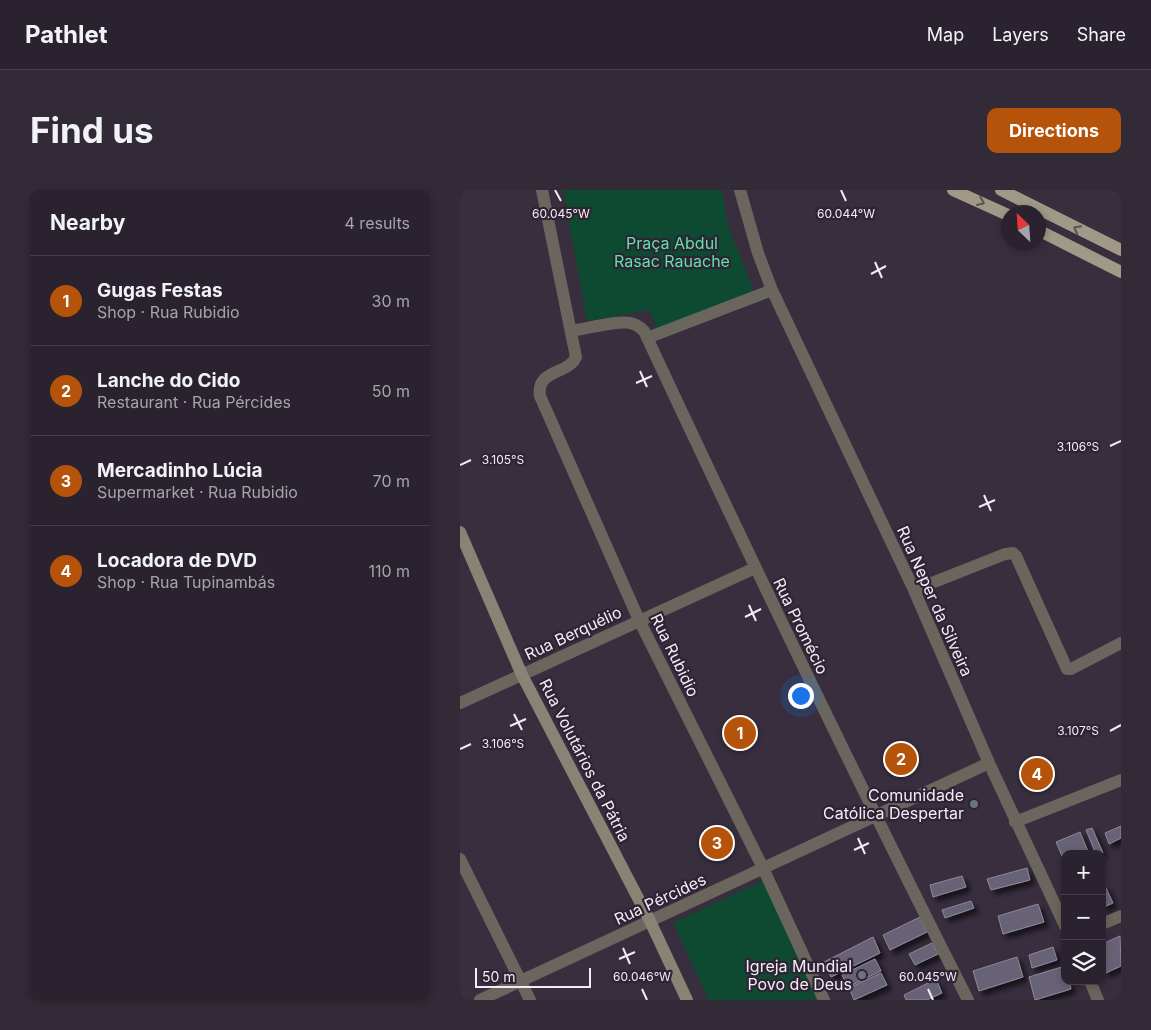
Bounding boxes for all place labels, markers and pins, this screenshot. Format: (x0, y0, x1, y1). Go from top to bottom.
pin: 1 (724, 714, 756, 752)
pin: 2 (885, 740, 917, 778)
pin: 4 (1021, 755, 1053, 793)
place label: Comunidade Católica Despertar (823, 785, 964, 823)
marker: Comunidade Católica Despertar (968, 798, 980, 810)
pin: 3 (701, 824, 733, 862)
place label: Igreja Mundial Povo de Deus (746, 956, 852, 994)
marker: Igreja Mundial Povo de Deus (856, 969, 868, 981)

